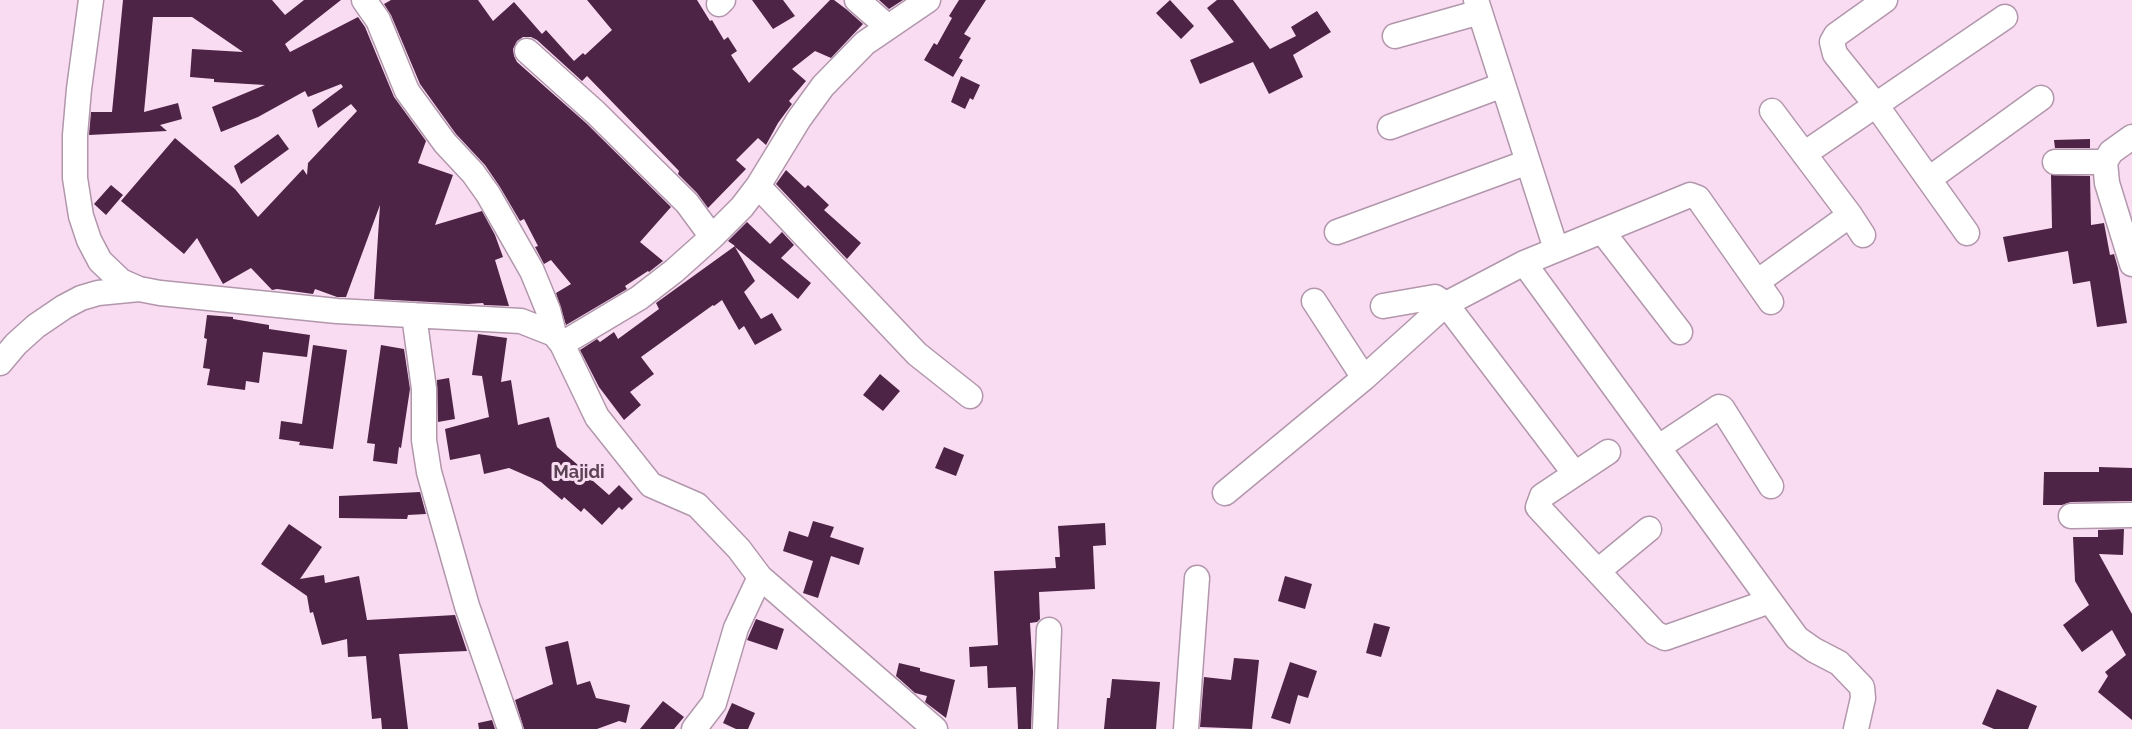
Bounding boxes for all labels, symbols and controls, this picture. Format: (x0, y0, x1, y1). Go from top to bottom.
district label: Majidi (553, 462, 605, 484)

